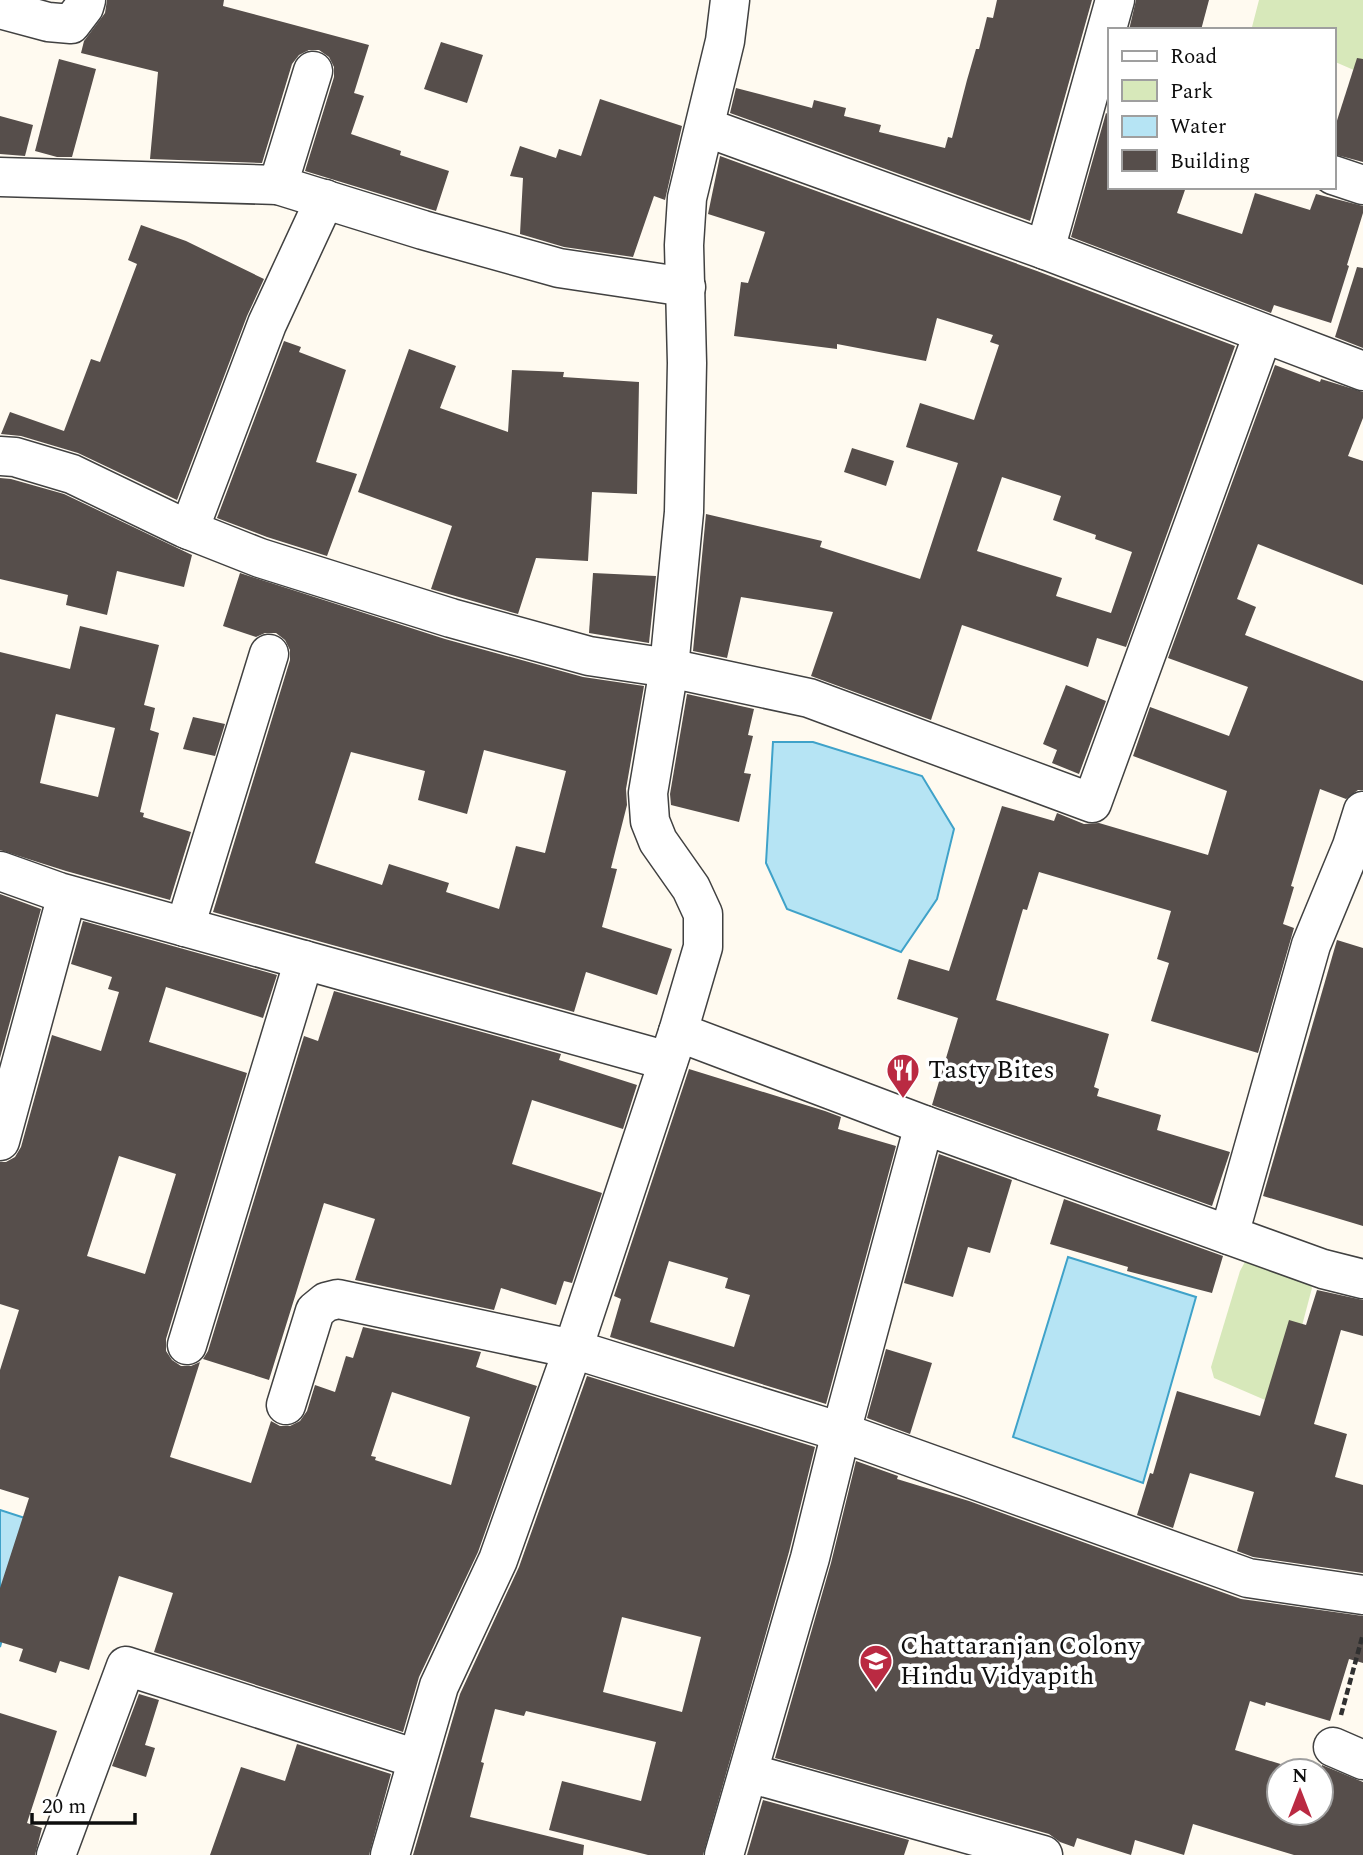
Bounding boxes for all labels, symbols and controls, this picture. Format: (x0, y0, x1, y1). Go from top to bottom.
legend (1108, 28, 1335, 189)
text: Road (1170, 41, 1217, 73)
text: Park (1170, 76, 1214, 108)
text: Water (1170, 111, 1226, 143)
text: Building (1170, 146, 1250, 178)
place label: Tasty Bites (928, 1050, 1055, 1090)
restaurant icon: Tasty Bites (884, 1051, 922, 1100)
place label: Chattaranjan Colony Hindu Vidyapith (900, 1626, 1142, 1696)
school or university icon: Chattaranjan Colony Hindu Vidyapith (857, 1642, 895, 1691)
north arrow (1265, 1757, 1335, 1827)
text: N (1292, 1762, 1308, 1791)
scale bar (32, 1782, 135, 1826)
text: 20 m (42, 1791, 86, 1823)

